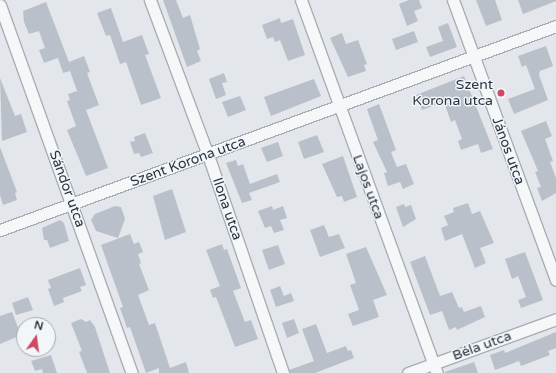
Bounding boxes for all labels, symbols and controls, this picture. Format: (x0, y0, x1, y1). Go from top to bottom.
place label: Szent Korona utca (412, 77, 493, 110)
marker: Szent Korona utca (496, 88, 506, 98)
street label: János utca (488, 115, 528, 187)
street label: Szent Korona utca (128, 133, 248, 191)
street label: Sándor utca (45, 148, 89, 230)
street label: Lajos utca (349, 152, 387, 222)
street label: Ilona utca (208, 176, 246, 242)
north arrow (16, 317, 56, 357)
text: N (33, 318, 45, 333)
street label: Béla utca (450, 328, 514, 364)

